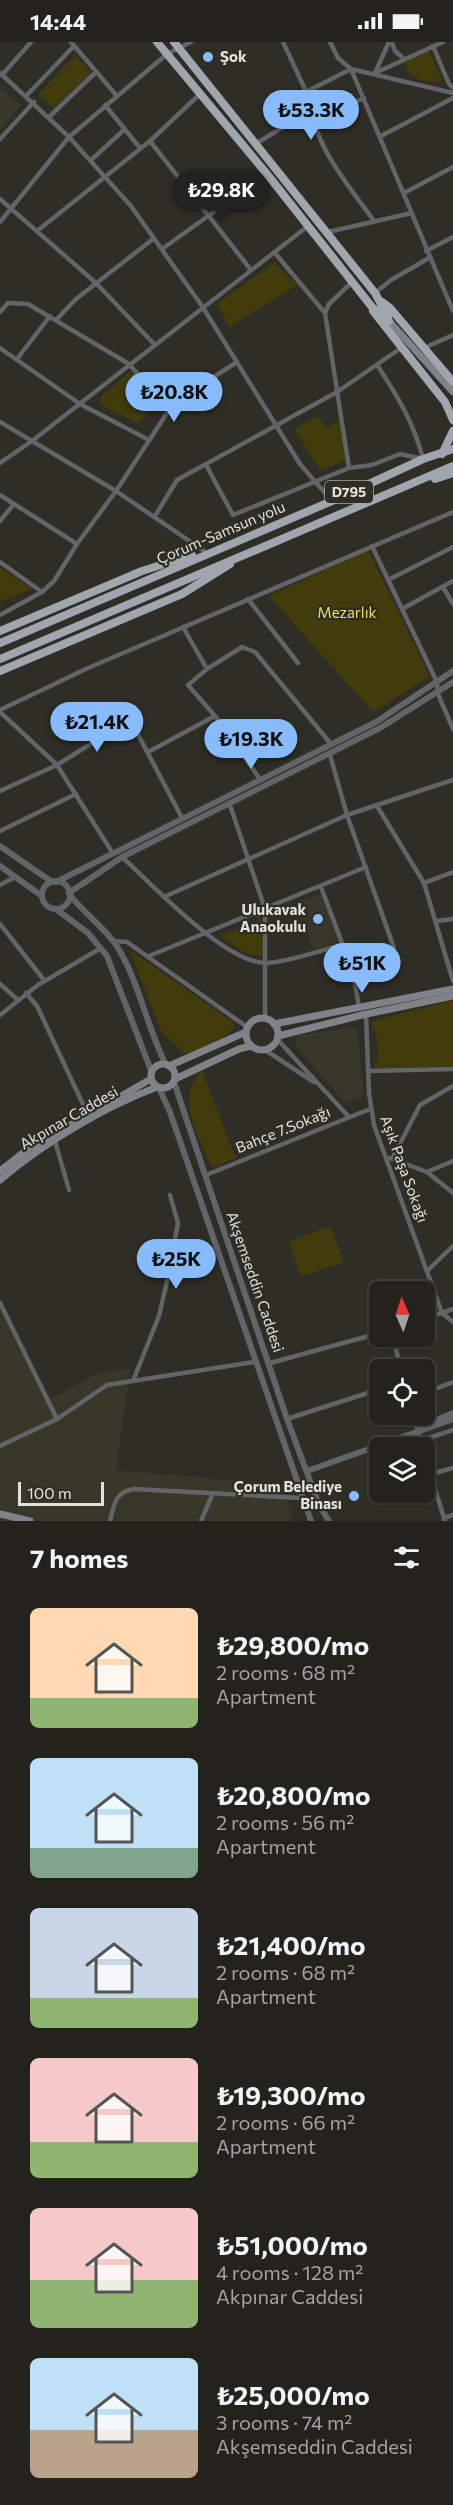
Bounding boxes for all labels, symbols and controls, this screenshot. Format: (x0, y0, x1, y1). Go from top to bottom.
text: 14:44 (30, 8, 86, 35)
place label: Şok (220, 47, 247, 65)
marker: Şok (201, 50, 215, 64)
pin: ₺53.3K (262, 90, 360, 141)
text: ₺53.3K (277, 97, 345, 121)
pin: ₺29.8K (172, 170, 270, 221)
text: ₺29.8K (187, 177, 255, 201)
pin: ₺20.8K (125, 372, 223, 423)
text: ₺20.8K (139, 379, 209, 403)
road number: D795 (325, 481, 373, 503)
street label: Çorum-Samsun yolu (154, 497, 288, 567)
park label: Mezarlık (317, 603, 377, 621)
pin: ₺21.4K (48, 702, 146, 753)
text: ₺21.4K (64, 709, 130, 733)
pin: ₺19.3K (202, 719, 300, 770)
text: ₺19.3K (218, 726, 284, 750)
place label: Ulukavak Anaokulu (240, 900, 306, 935)
marker: Ulukavak Anaokulu (311, 912, 325, 926)
pin: ₺51K (326, 943, 398, 994)
text: ₺51K (338, 950, 386, 974)
street label: Akpınar Caddesi (16, 1082, 121, 1153)
street label: Bahçe 7.Sokağı (233, 1102, 333, 1156)
street label: Aşık Paşa Sokağı (377, 1113, 433, 1225)
street label: Akşemseddin Caddesi (223, 1209, 289, 1354)
pin: ₺25K (140, 1239, 212, 1290)
text: ₺25K (151, 1246, 201, 1270)
north arrow (369, 1281, 435, 1347)
map controls (369, 1281, 435, 1503)
button: locate (369, 1359, 435, 1425)
button: layers (369, 1437, 435, 1503)
place label: Çorum Belediye Binası (234, 1477, 342, 1512)
scale bar (18, 1479, 104, 1506)
text: 100 m (27, 1483, 72, 1502)
marker: Çorum Belediye Binası (347, 1489, 361, 1503)
icon: filters (390, 1541, 423, 1574)
text: 7 homes (30, 1542, 128, 1573)
text: ₺29,800/mo (216, 1629, 369, 1660)
icon: home (78, 1632, 150, 1704)
text: 2 rooms · 68 m² (216, 1660, 355, 1684)
text: Apartment (216, 1684, 316, 1708)
text: ₺20,800/mo (216, 1779, 371, 1810)
icon: home (78, 1782, 150, 1854)
text: 2 rooms · 56 m² (216, 1810, 354, 1834)
text: Apartment (216, 1834, 316, 1858)
text: ₺21,400/mo (216, 1929, 366, 1960)
icon: home (78, 1932, 150, 2004)
text: 2 rooms · 68 m² (216, 1960, 355, 1984)
text: Apartment (216, 1984, 316, 2008)
text: ₺19,300/mo (216, 2079, 366, 2110)
icon: home (78, 2082, 150, 2154)
text: 2 rooms · 66 m² (216, 2110, 355, 2134)
text: Apartment (216, 2134, 316, 2158)
text: ₺51,000/mo (216, 2229, 368, 2260)
icon: home (78, 2232, 150, 2304)
text: 4 rooms · 128 m² (216, 2260, 363, 2284)
text: Akpınar Caddesi (216, 2284, 363, 2308)
text: ₺25,000/mo (216, 2379, 370, 2410)
icon: home (78, 2382, 150, 2454)
text: 3 rooms · 74 m² (216, 2410, 352, 2434)
text: Akşemseddin Caddesi (216, 2434, 413, 2458)

